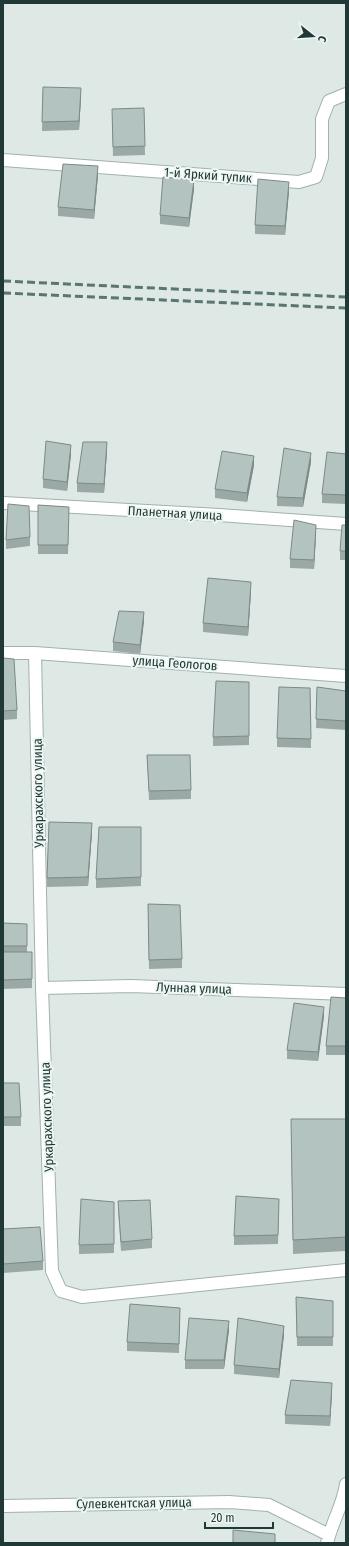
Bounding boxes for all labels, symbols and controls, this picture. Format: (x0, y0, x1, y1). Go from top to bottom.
north arrow (293, 16, 333, 56)
text: С (315, 34, 329, 44)
street label: 1-й Яркий тупик (164, 164, 252, 186)
street label: Планетная улица (127, 503, 223, 523)
street label: улица Геологов (132, 653, 218, 673)
street label: Уркарахского улица (30, 738, 46, 849)
street label: Лунная улица (156, 979, 232, 997)
street label: Уркарахского улица (38, 1062, 56, 1173)
street label: Сулевкентская улица (76, 1494, 192, 1512)
scale bar (205, 1504, 273, 1530)
text: 20 m (211, 1511, 235, 1525)

